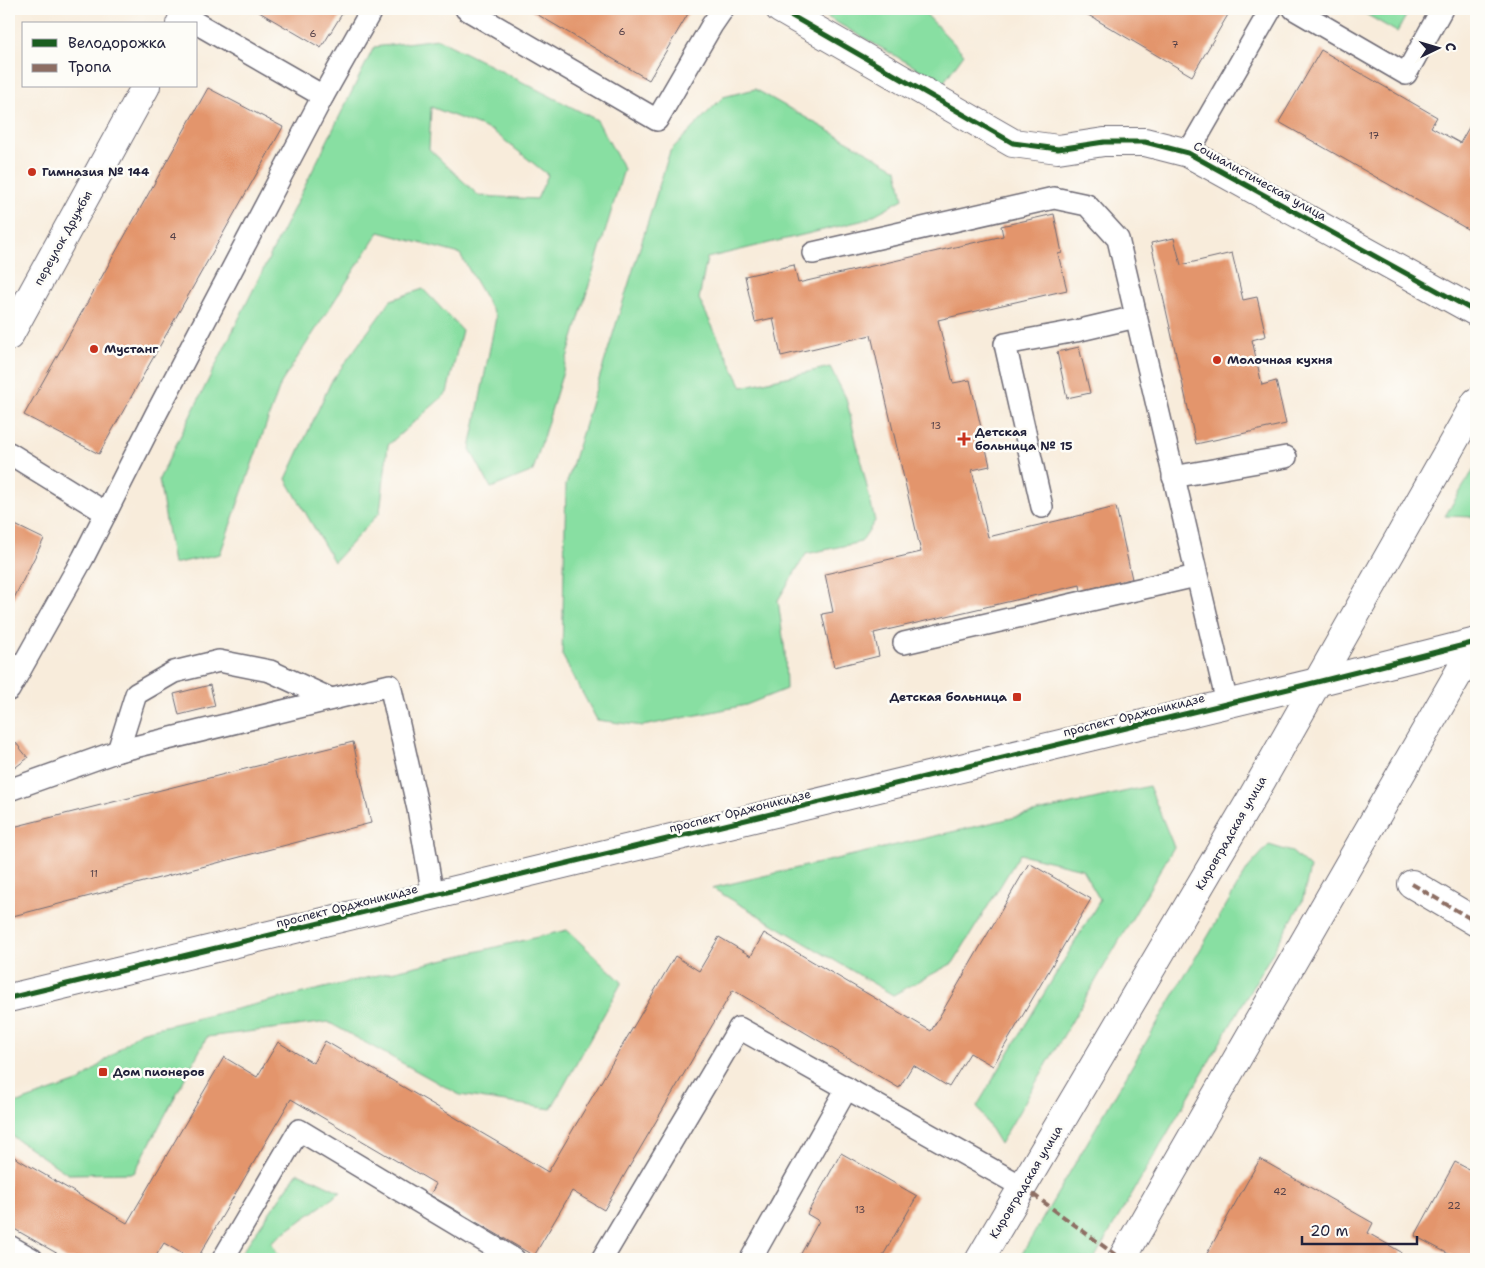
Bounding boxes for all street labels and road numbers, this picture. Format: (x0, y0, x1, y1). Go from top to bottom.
street label: Социалистическая улица (1191, 138, 1330, 225)
street label: переулок Дружбы (30, 188, 96, 288)
street label: проспект Орджоникидзе (1062, 690, 1207, 740)
street label: Кировградская улица (1192, 773, 1270, 893)
street label: проспект Орджоникидзе (668, 786, 813, 836)
street label: проспект Орджоникидзе (275, 881, 420, 931)
street label: Кировградская улица (986, 1122, 1066, 1241)

